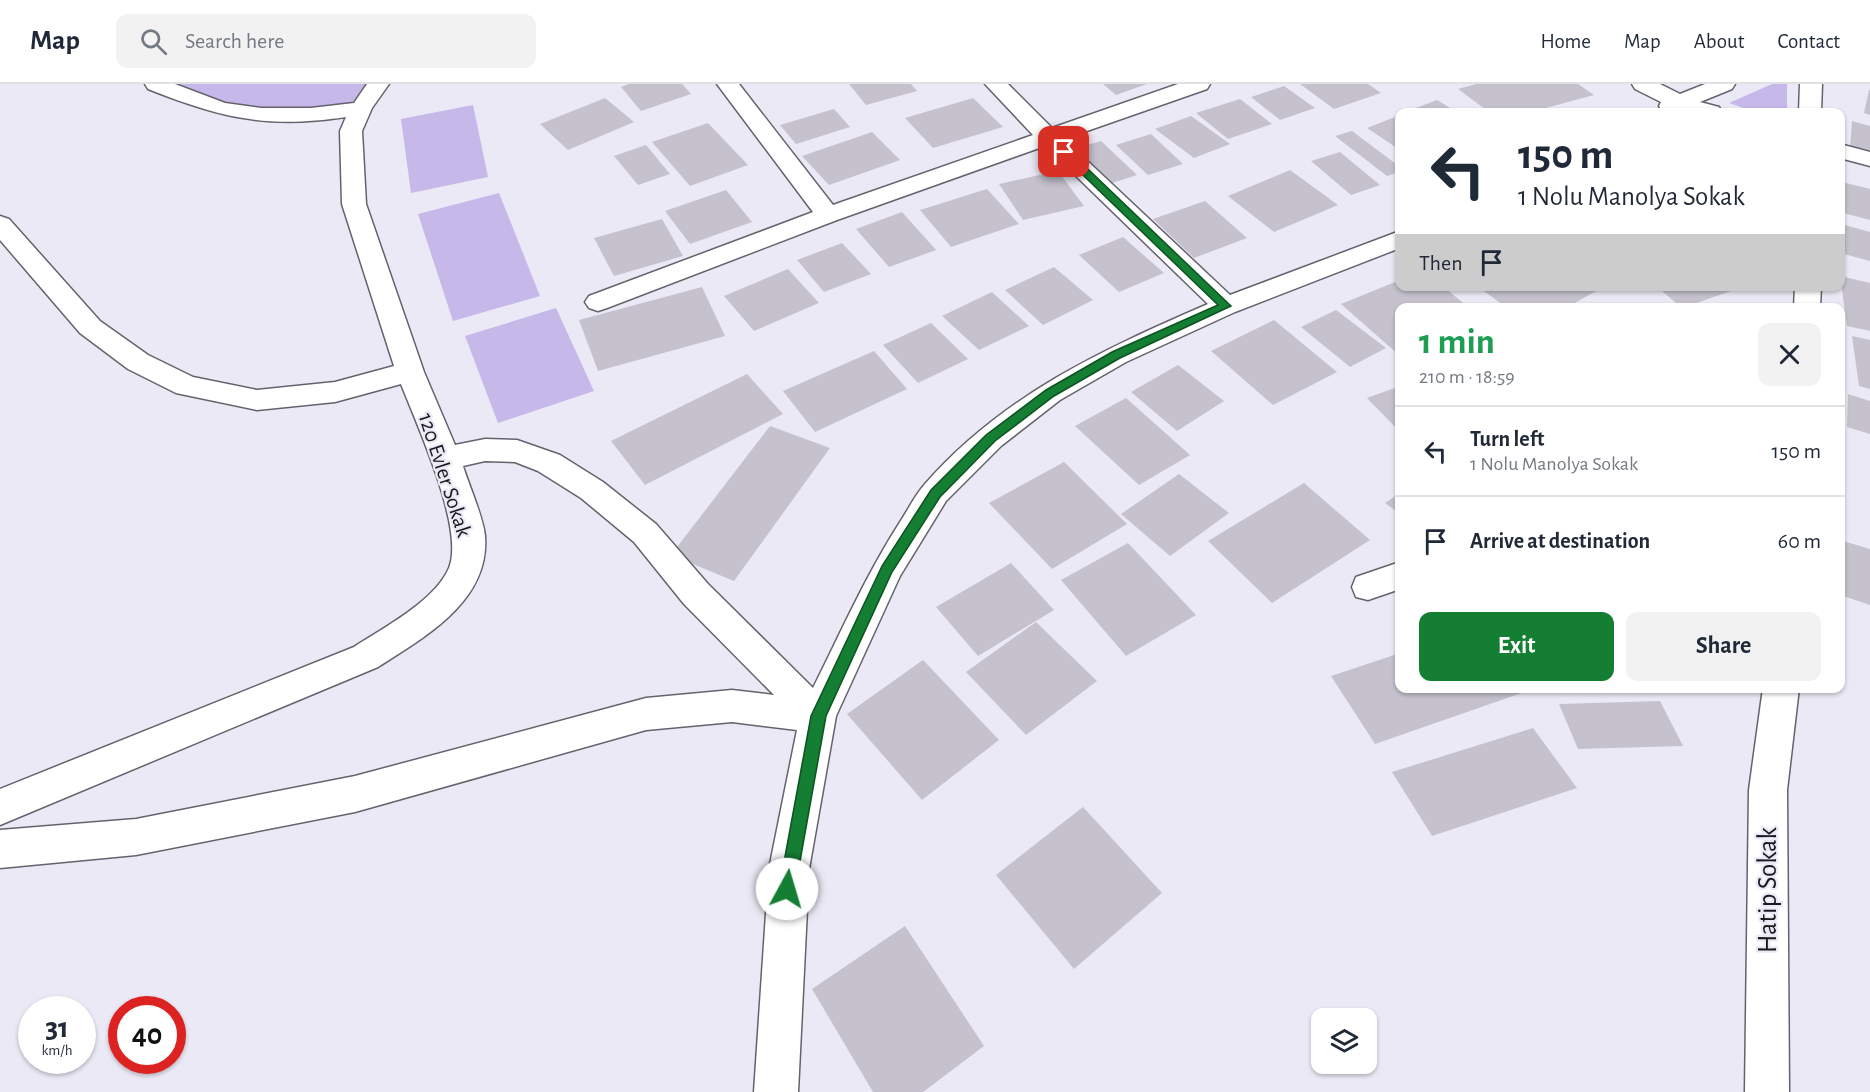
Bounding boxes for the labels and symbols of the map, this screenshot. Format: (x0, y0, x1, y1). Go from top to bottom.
pin (1038, 126, 1089, 177)
street label: 120 Evler Sokak (415, 410, 475, 540)
street label: Hatip Sokak (1754, 826, 1781, 953)
position arrow (755, 857, 819, 921)
speed limit sign: 40 (108, 996, 186, 1074)

